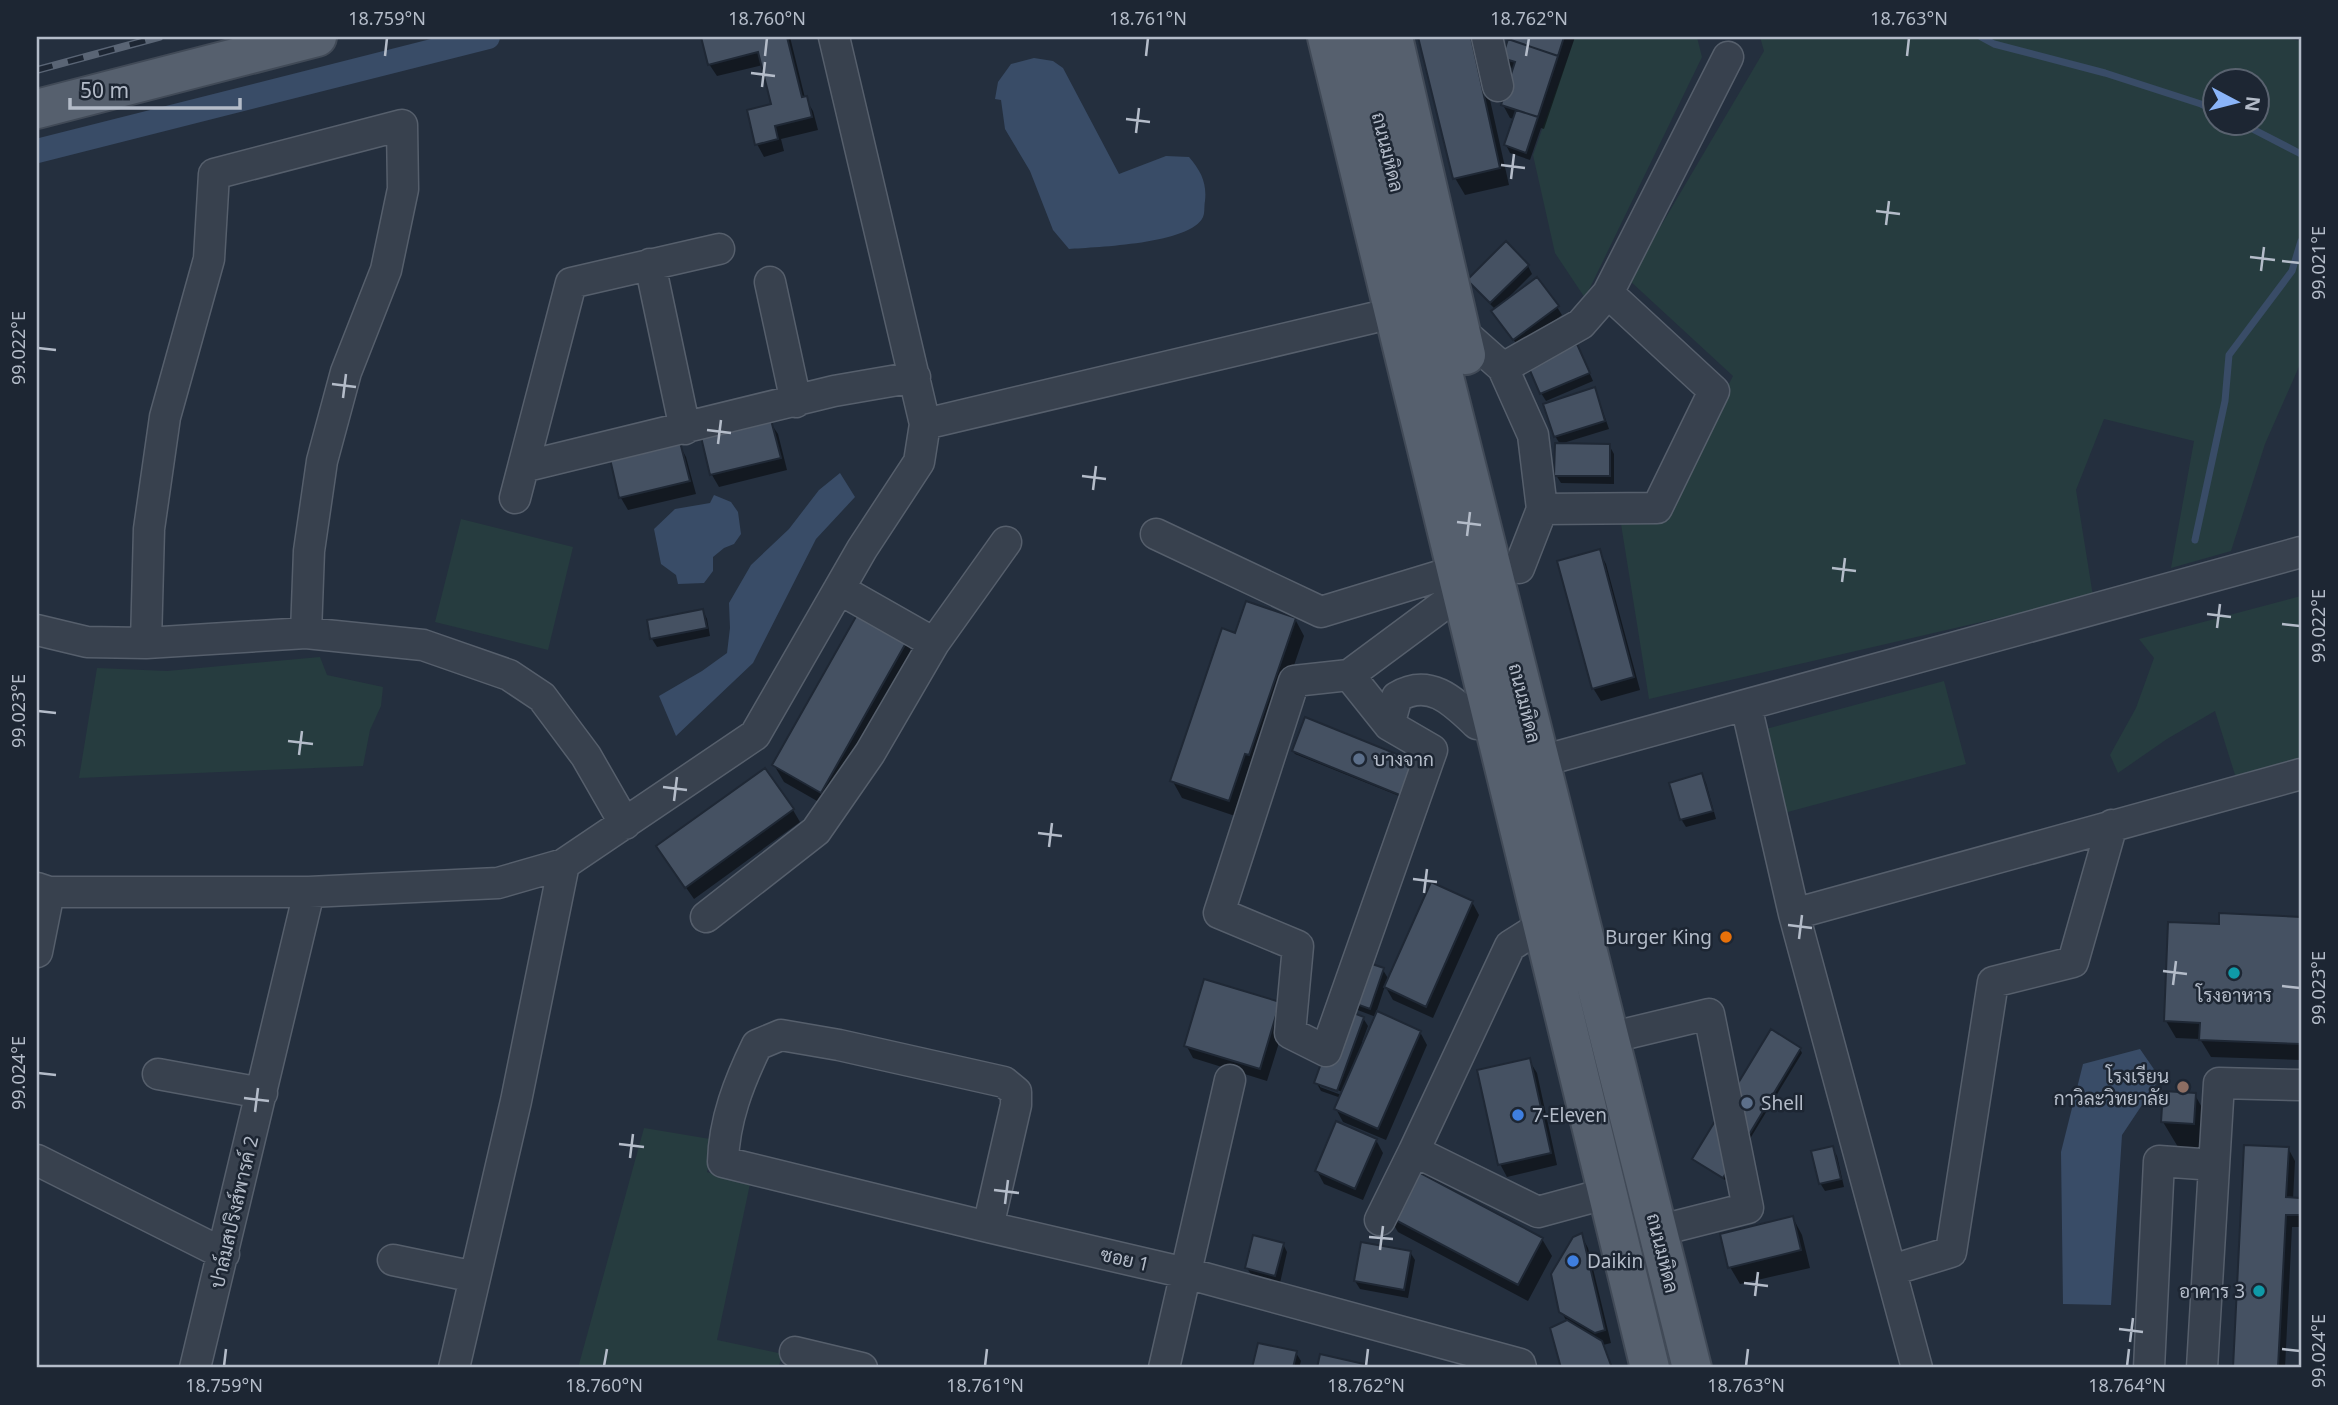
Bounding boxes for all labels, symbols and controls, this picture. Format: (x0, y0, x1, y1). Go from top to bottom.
text: 18.759°N (348, 6, 426, 30)
text: 18.760°N (728, 6, 806, 30)
text: 18.761°N (1109, 6, 1187, 30)
text: 18.762°N (1490, 6, 1568, 30)
text: 18.763°N (1870, 6, 1948, 30)
scale bar (70, 66, 240, 110)
north arrow (2202, 66, 2272, 136)
text: 50 m (80, 76, 129, 104)
text: N (2239, 95, 2267, 113)
street label: ถนนมหิดล (1366, 109, 1410, 195)
text: 99.021°E (2306, 226, 2330, 300)
text: 99.022°E (6, 311, 30, 385)
text: 99.022°E (2306, 589, 2330, 663)
street label: ถนนมหิดล (1503, 660, 1547, 746)
text: 99.023°E (6, 674, 30, 748)
place label: บางจาก (1373, 746, 1434, 772)
marker: บางจาก (1351, 751, 1367, 767)
place label: Burger King (1605, 924, 1712, 950)
marker: Burger King (1718, 929, 1734, 945)
text: 99.023°E (2306, 951, 2330, 1025)
marker: โรงอาหาร (2226, 965, 2242, 981)
place label: โรงอาหาร (2195, 982, 2272, 1008)
text: 99.024°E (6, 1036, 30, 1110)
place label: โรงเรียน กาวิละวิทยาลัย (2054, 1063, 2169, 1111)
marker: โรงเรียน กาวิละวิทยาลัย (2175, 1079, 2191, 1095)
place label: Shell (1761, 1090, 1804, 1116)
marker: Shell (1739, 1095, 1755, 1111)
place label: 7-Eleven (1532, 1102, 1607, 1128)
marker: 7-Eleven (1510, 1107, 1526, 1123)
street label: ปาล์มสปริงส์พารค์ 2 (204, 1133, 264, 1291)
street label: ถนนมหิดล (1641, 1210, 1685, 1296)
street label: ซอย 1 (1098, 1241, 1152, 1277)
place label: Daikin (1587, 1248, 1643, 1274)
marker: Daikin (1565, 1253, 1581, 1269)
place label: อาคาร 3 (2179, 1278, 2245, 1304)
marker: อาคาร 3 (2251, 1283, 2267, 1299)
text: 99.024°E (2306, 1314, 2330, 1388)
text: 18.759°N (185, 1373, 263, 1397)
text: 18.760°N (565, 1373, 643, 1397)
text: 18.761°N (946, 1373, 1024, 1397)
text: 18.762°N (1327, 1373, 1405, 1397)
text: 18.763°N (1707, 1373, 1785, 1397)
text: 18.764°N (2088, 1373, 2166, 1397)

